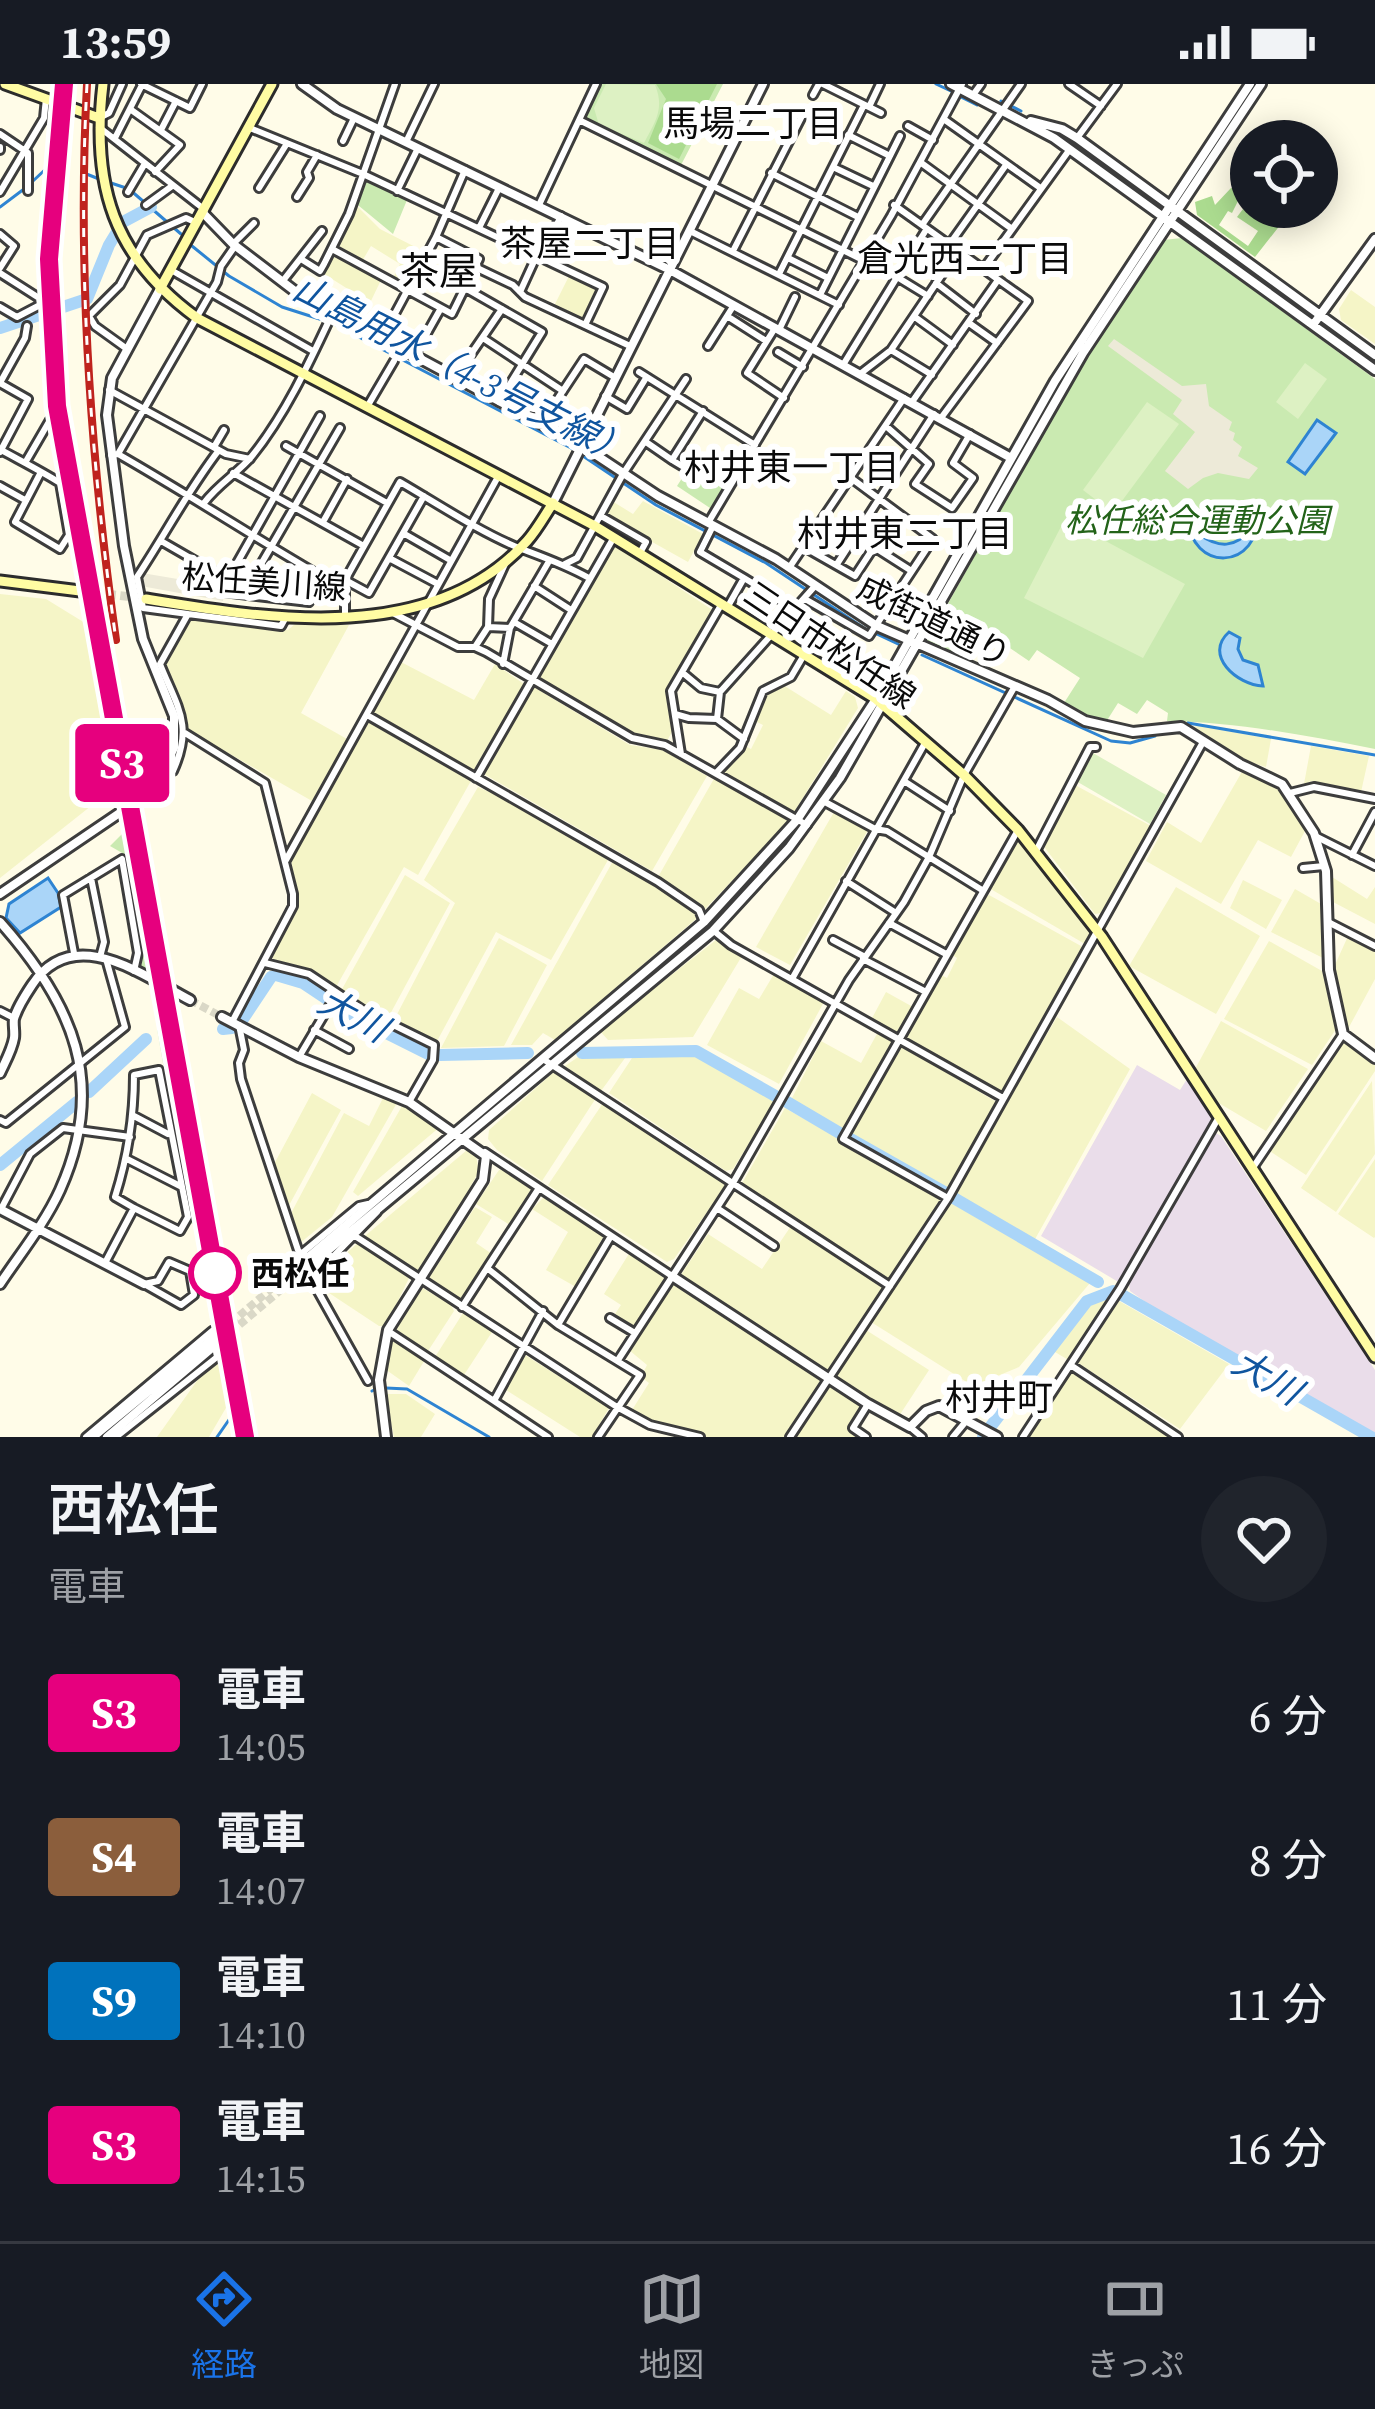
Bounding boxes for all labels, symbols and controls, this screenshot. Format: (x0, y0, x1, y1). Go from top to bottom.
text: 13:59 (60, 11, 171, 73)
district label: 馬場二丁目 (663, 99, 843, 148)
map controls (1230, 120, 1338, 228)
button: locate (1230, 120, 1338, 228)
district label: 茶屋二丁目 (500, 219, 680, 268)
district label: 倉光西二丁目 (857, 234, 1073, 283)
district label: 茶屋 (400, 245, 478, 298)
water label: 山島用水（4-3号支線） (285, 264, 639, 476)
district label: 村井東一丁目 (684, 443, 900, 492)
park label: 松任総合運動公園 (1065, 498, 1333, 543)
district label: 村井東二丁目 (797, 509, 1013, 558)
street label: 松任美川線 (180, 554, 348, 610)
street label: 成街道通り (850, 565, 1018, 677)
street label: 三日市松任線 (735, 571, 925, 719)
line badge: S3 (68, 724, 176, 802)
text: S3 (99, 734, 145, 792)
water label: 大川 (310, 976, 400, 1055)
marker: 西松任 (190, 1248, 240, 1298)
place label: 西松任 (251, 1251, 350, 1296)
water label: 大川 (1224, 1338, 1314, 1418)
district label: 村井町 (945, 1373, 1053, 1422)
text: 西松任 (48, 1471, 219, 1549)
button: heart (1201, 1476, 1327, 1602)
text: 電車 (48, 1560, 126, 1613)
text: 電車 (216, 1658, 306, 1720)
text: S3 (91, 1684, 137, 1742)
text: 6 分 (1249, 1685, 1327, 1747)
text: 14:05 (216, 1720, 306, 1773)
text: 電車 (216, 1802, 306, 1864)
text: S4 (91, 1828, 137, 1886)
text: 8 分 (1249, 1829, 1327, 1891)
text: 14:07 (216, 1864, 306, 1917)
text: 電車 (216, 1946, 306, 2008)
text: S9 (91, 1972, 137, 2030)
text: 11 分 (1227, 1973, 1327, 2035)
text: 14:10 (216, 2008, 306, 2061)
text: 電車 (216, 2090, 306, 2152)
text: S3 (91, 2116, 137, 2174)
text: 16 分 (1227, 2117, 1327, 2179)
text: 14:15 (216, 2152, 306, 2205)
tab: 経路 (191, 2266, 257, 2387)
tab: 地図 (639, 2266, 705, 2387)
tab: きっぷ (1086, 2266, 1184, 2387)

